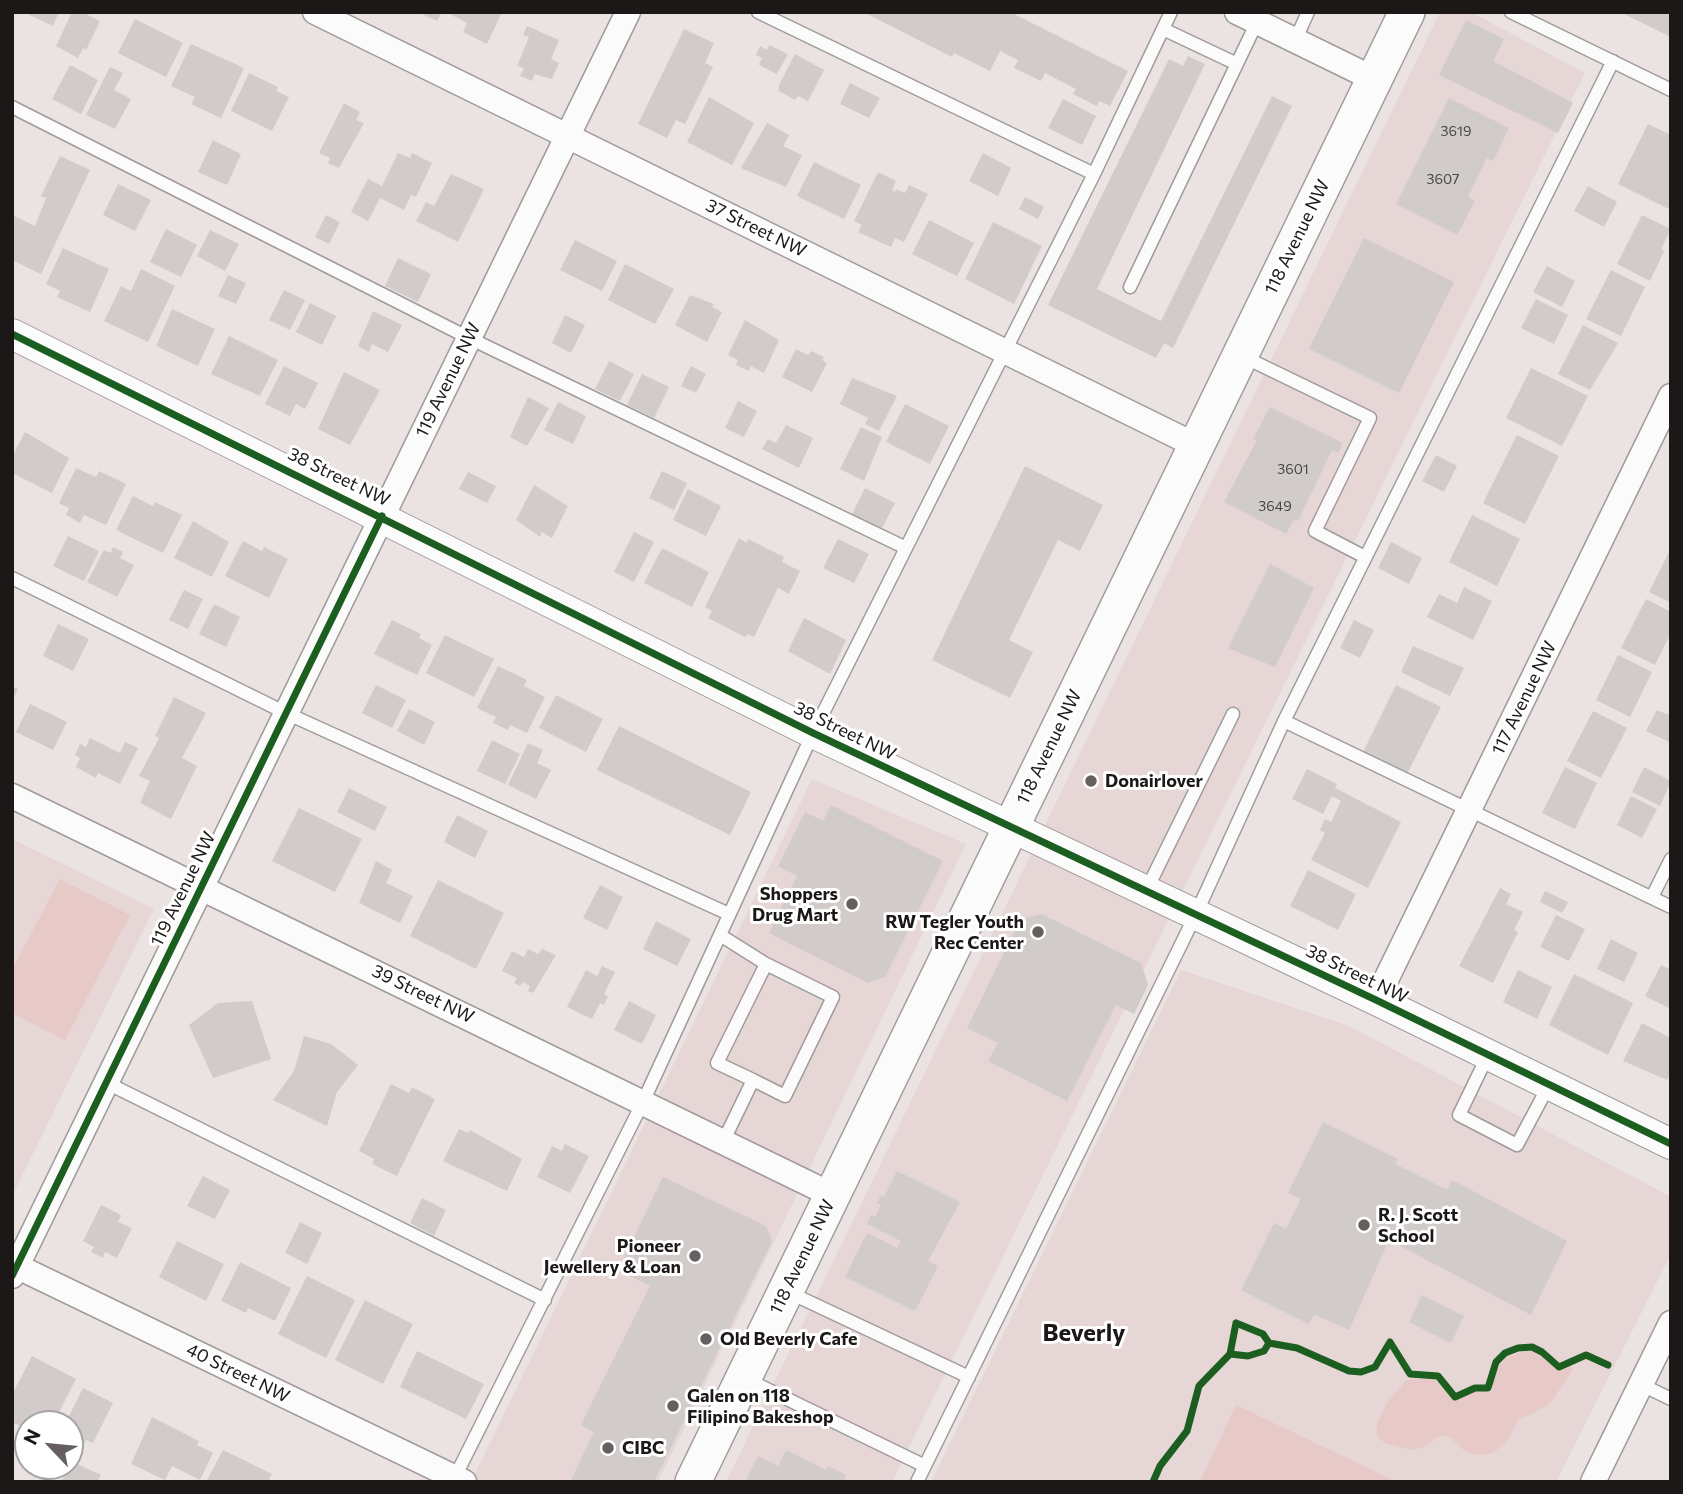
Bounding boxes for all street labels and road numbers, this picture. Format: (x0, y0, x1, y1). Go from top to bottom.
street label: 118 Avenue NW (1260, 176, 1334, 298)
street label: 37 Street NW (702, 194, 810, 262)
street label: 119 Avenue NW (411, 319, 485, 441)
street label: 38 Street NW (284, 443, 394, 511)
street label: 117 Avenue NW (1487, 638, 1561, 758)
street label: 118 Avenue NW (1012, 686, 1086, 808)
street label: 38 Street NW (790, 697, 900, 765)
street label: 119 Avenue NW (146, 828, 220, 950)
street label: 38 Street NW (1302, 940, 1412, 1008)
street label: 39 Street NW (368, 960, 478, 1028)
street label: 118 Avenue NW (765, 1196, 839, 1318)
street label: 40 Street NW (183, 1339, 293, 1407)

